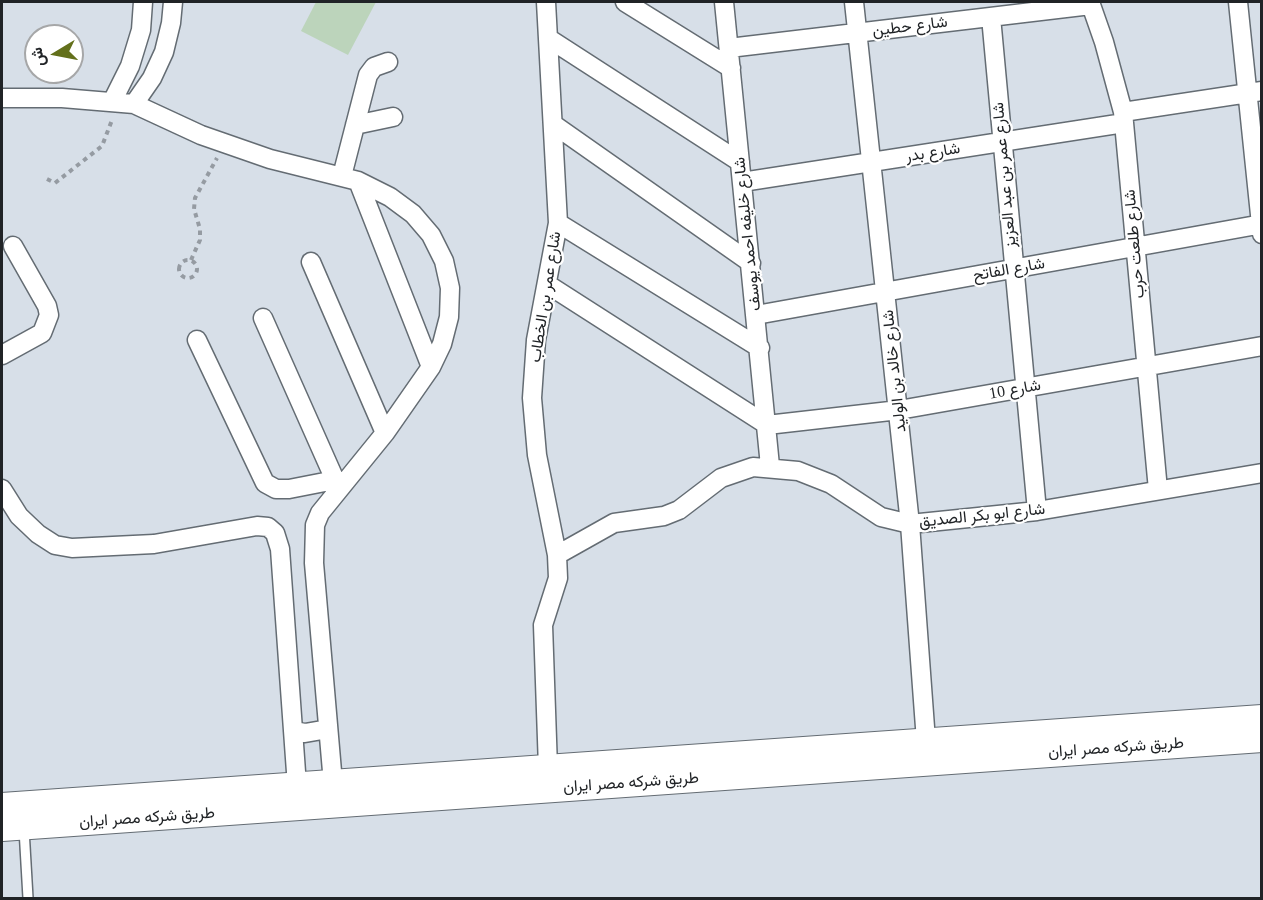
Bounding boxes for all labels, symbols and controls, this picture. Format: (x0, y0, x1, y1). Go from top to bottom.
street label: شارع حطين (871, 13, 949, 41)
north arrow (24, 24, 84, 84)
text: ش (28, 46, 48, 68)
street label: شارع عمر بن عبد العزيز (989, 101, 1021, 249)
street label: شارع بدر (904, 139, 962, 167)
street label: شارع خليفه احمد يوسف (730, 156, 766, 312)
street label: شارع طلعت حرب (1121, 189, 1149, 299)
street label: شارع عمر بن الخطاب (526, 230, 566, 364)
street label: شارع الفاتح (972, 254, 1046, 286)
street label: شارع خالد بن الوليد (879, 309, 911, 433)
street label: شارع 10 (988, 376, 1042, 404)
street label: شارع ابو بكر الصديق (918, 500, 1046, 532)
street label: طريق شركه مصر ايران (1048, 734, 1184, 762)
street label: طريق شركه مصر ايران (563, 769, 699, 797)
street label: طريق شركه مصر ايران (79, 804, 215, 832)

